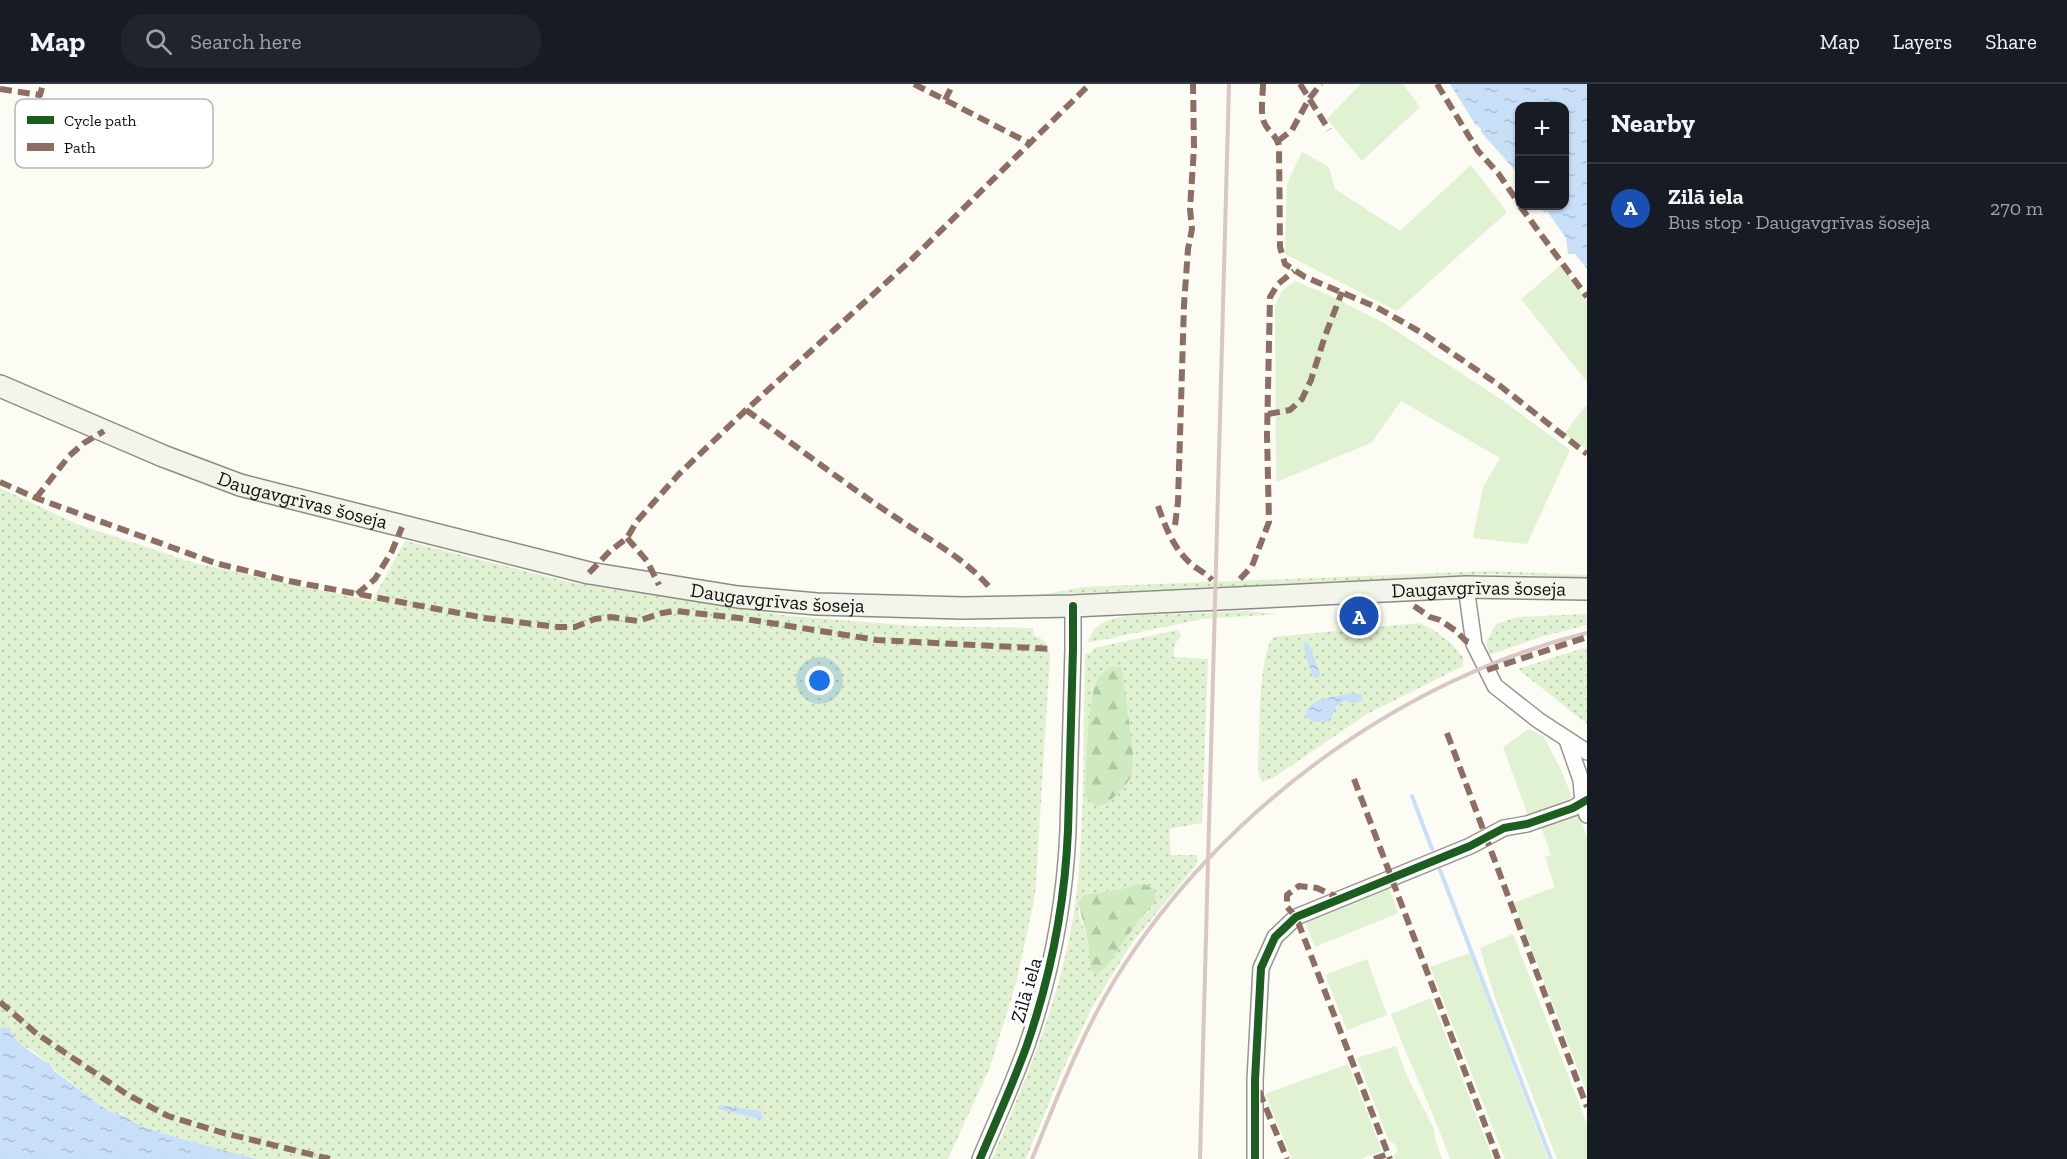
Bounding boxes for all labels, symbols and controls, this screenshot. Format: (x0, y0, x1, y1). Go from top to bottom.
search box (121, 14, 541, 68)
text: Map (30, 25, 85, 58)
icon: search (142, 25, 175, 58)
text: Search here (190, 28, 302, 55)
text: Map (1820, 29, 1860, 54)
text: Layers (1893, 29, 1952, 54)
text: Share (1985, 29, 2037, 54)
legend (15, 99, 213, 168)
map controls (1515, 102, 1569, 210)
button: + (1515, 102, 1569, 156)
text: Nearby (1611, 107, 1695, 139)
text: Cycle path (64, 111, 137, 130)
text: Path (64, 138, 96, 157)
button: − (1515, 156, 1569, 210)
text: Zilā iela (1668, 183, 1744, 210)
text: A (1624, 196, 1637, 220)
text: 270 m (1990, 196, 2043, 220)
text: Bus stop · Daugavgrīvas šoseja (1668, 210, 1930, 234)
street label: Daugavgrīvas šoseja (214, 466, 390, 534)
street label: Daugavgrīvas šoseja (1391, 575, 1567, 603)
street label: Daugavgrīvas šoseja (689, 578, 865, 617)
pin: A (1340, 594, 1378, 638)
your location (805, 666, 834, 695)
street label: Zilā iela (1005, 954, 1047, 1025)

